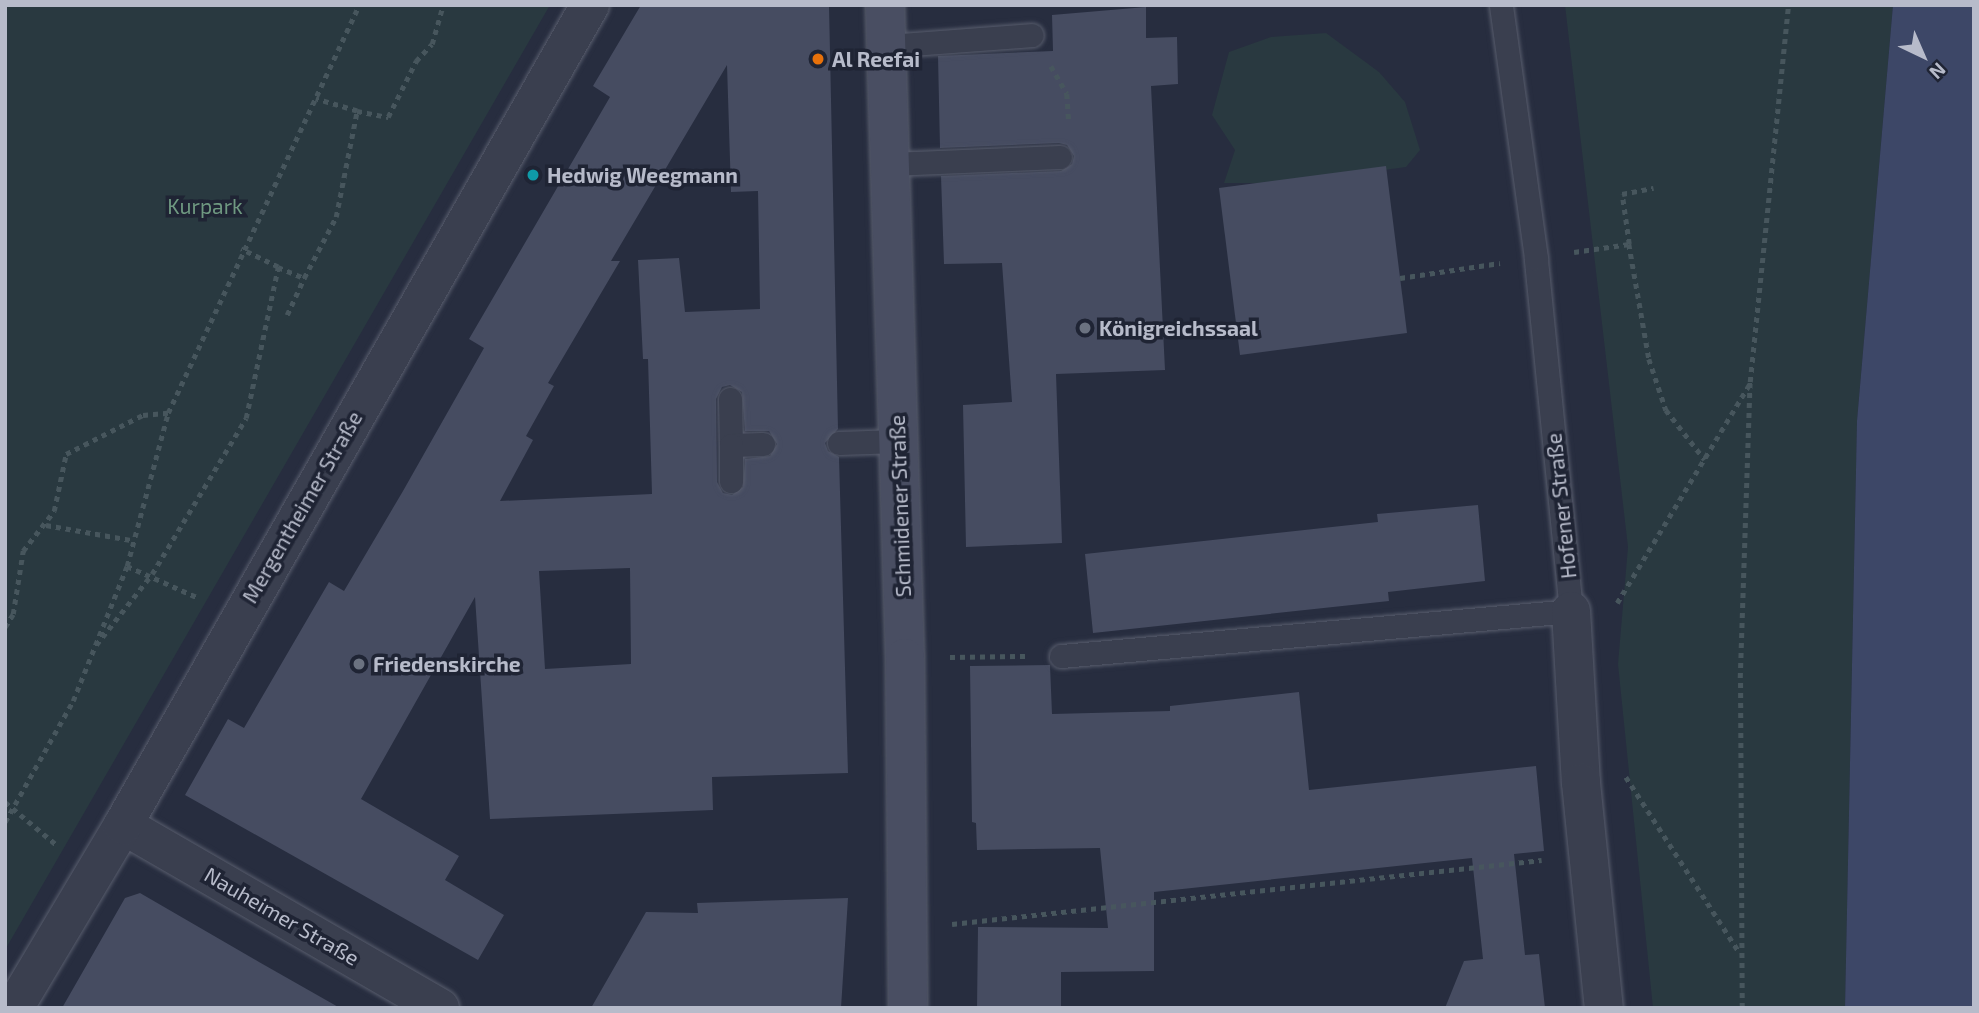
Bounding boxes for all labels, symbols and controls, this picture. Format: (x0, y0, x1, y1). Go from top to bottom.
north arrow (1888, 21, 1958, 91)
place label: Al Reefai (832, 46, 920, 72)
marker: Al Reefai (810, 51, 826, 67)
text: N (1925, 58, 1951, 85)
place label: Hedwig Weegmann (547, 162, 738, 188)
marker: Hedwig Weegmann (525, 167, 541, 183)
park label: Kurpark (167, 193, 243, 219)
place label: Königreichssaal (1099, 315, 1258, 341)
marker: Königreichssaal (1077, 320, 1093, 336)
street label: Mergentheimer Straße (237, 406, 367, 608)
street label: Schmidener Straße (884, 414, 916, 598)
street label: Hofener Straße (1541, 432, 1581, 580)
place label: Friedenskirche (373, 651, 521, 677)
marker: Friedenskirche (351, 656, 367, 672)
street label: Nauheimer Straße (200, 861, 364, 971)

